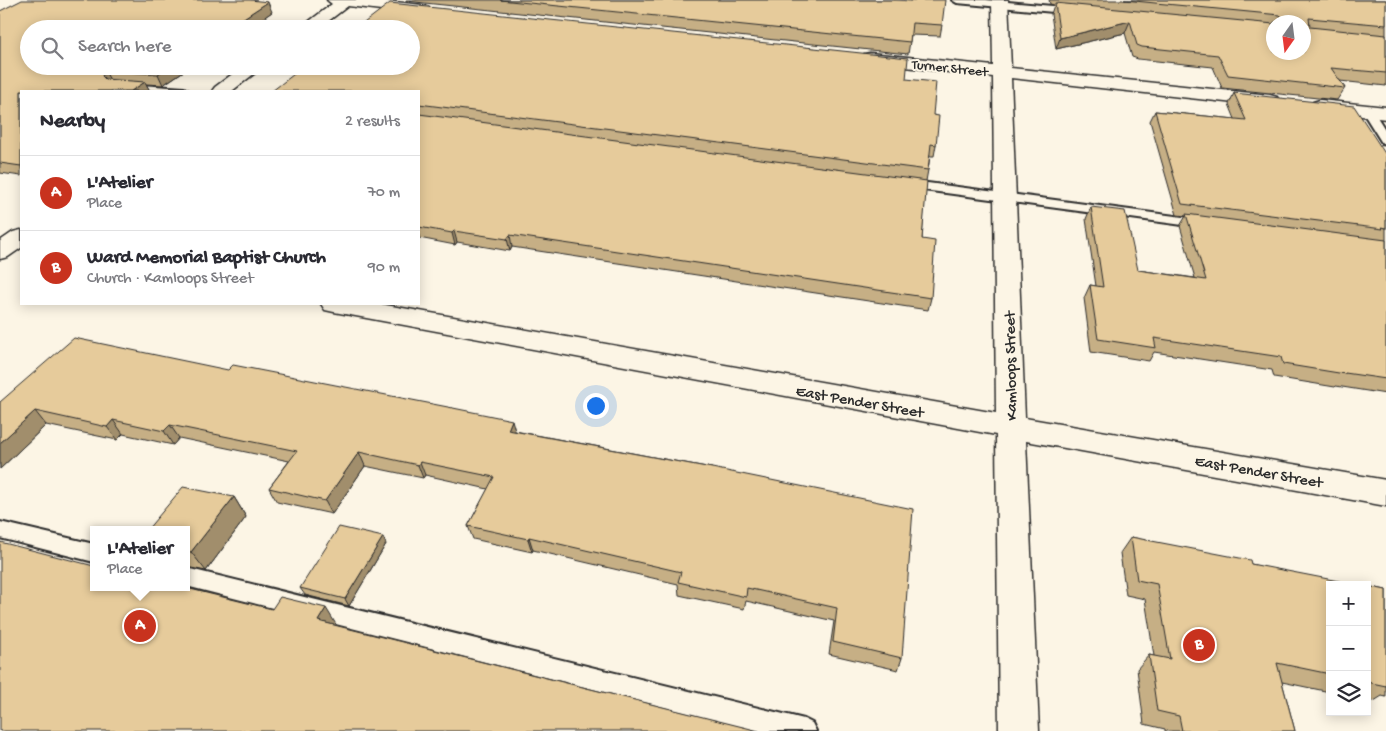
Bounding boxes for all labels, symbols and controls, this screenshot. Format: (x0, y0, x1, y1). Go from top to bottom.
north arrow (1266, 15, 1311, 60)
search box (20, 20, 420, 75)
icon: search (38, 34, 66, 62)
text: Search here (78, 36, 172, 59)
street label: Turner Street (910, 57, 990, 82)
text: Nearby (40, 110, 105, 135)
text: 2 results (345, 113, 400, 132)
text: L'Atelier (87, 172, 152, 195)
text: A (51, 184, 61, 203)
text: 70 m (367, 184, 400, 203)
text: Place (87, 195, 122, 214)
text: Ward Memorial Baptist Church (87, 247, 326, 270)
text: B (52, 259, 60, 278)
text: 90 m (368, 259, 400, 278)
text: Church · Kamloops Street (87, 270, 253, 289)
street label: Kamloops Street (1002, 310, 1023, 421)
street label: East Pender Street (794, 383, 926, 424)
your location (583, 393, 609, 419)
street label: East Pender Street (1193, 453, 1325, 494)
popup (90, 526, 190, 591)
text: L'Atelier (107, 538, 173, 561)
text: Place (107, 561, 142, 580)
map controls (1326, 581, 1371, 716)
button: + (1326, 581, 1371, 626)
pin: A (124, 607, 156, 645)
pin: B (1183, 626, 1215, 664)
button: − (1326, 626, 1371, 671)
button: layers (1326, 671, 1371, 716)

